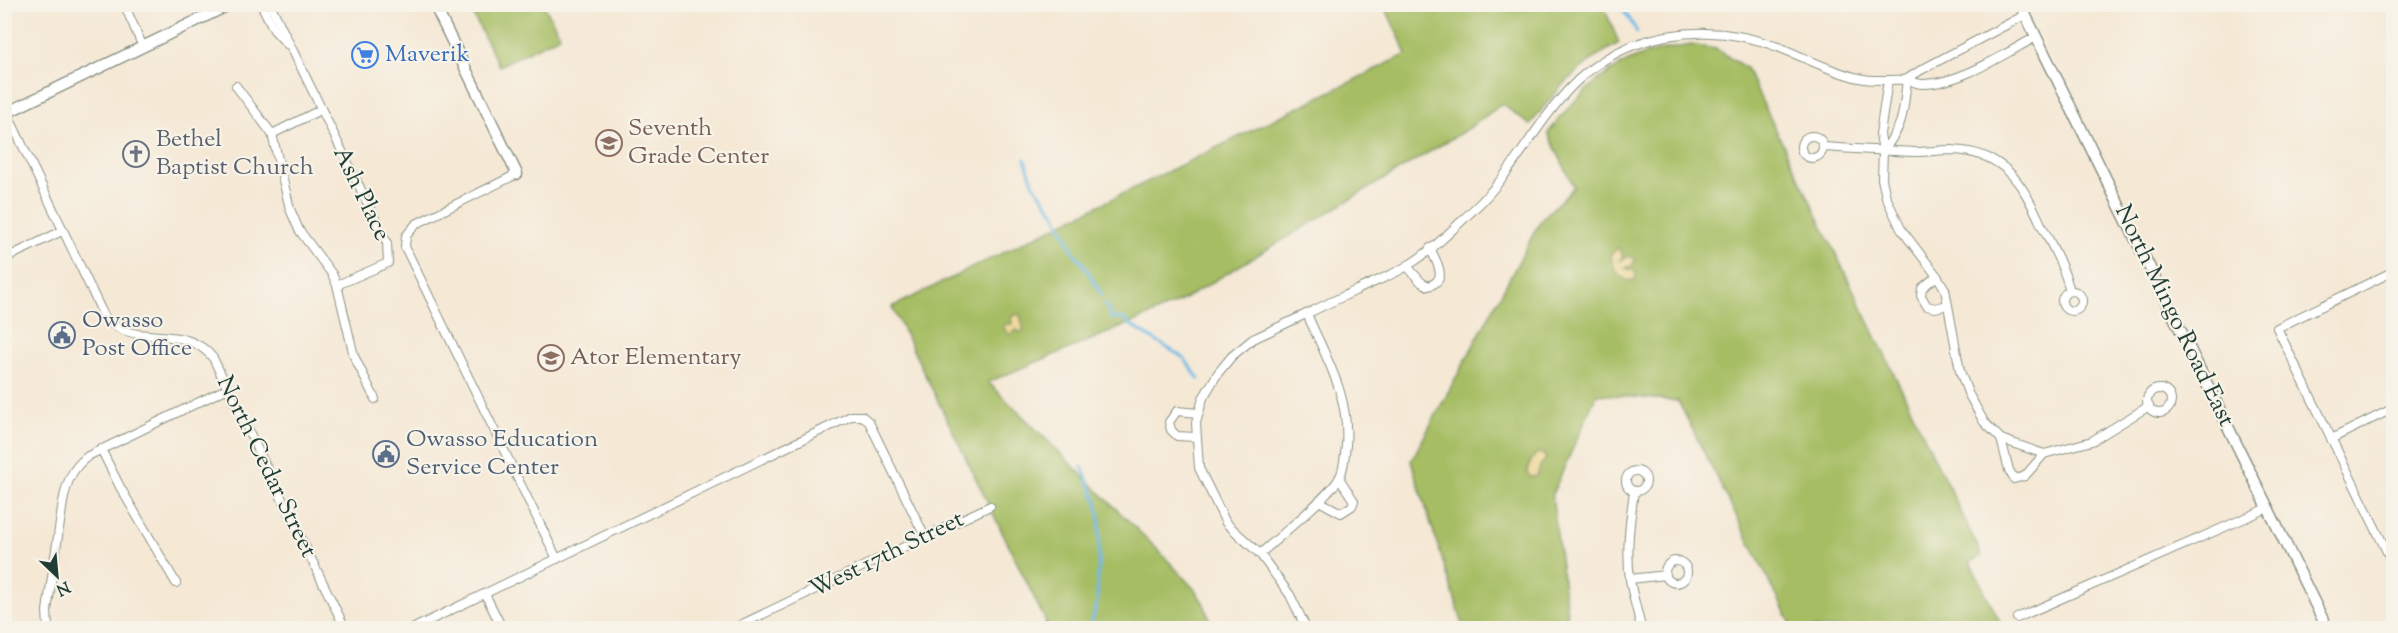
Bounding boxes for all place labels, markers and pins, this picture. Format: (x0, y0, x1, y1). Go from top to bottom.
place label: Maverik (385, 38, 470, 72)
supermarket icon: Maverik (350, 40, 380, 70)
place label: Seventh Grade Center (628, 112, 769, 174)
place label: Bethel Baptist Church (156, 123, 314, 185)
school or university icon: Seventh Grade Center (594, 128, 624, 158)
church icon: Bethel Baptist Church (121, 139, 151, 169)
place label: Owasso Post Office (82, 304, 192, 366)
public building icon: Owasso Post Office (47, 320, 77, 350)
place label: Ator Elementary (570, 341, 742, 375)
school or university icon: Ator Elementary (536, 343, 566, 373)
place label: Owasso Education Service Center (406, 423, 598, 485)
public building icon: Owasso Education Service Center (371, 439, 401, 469)

